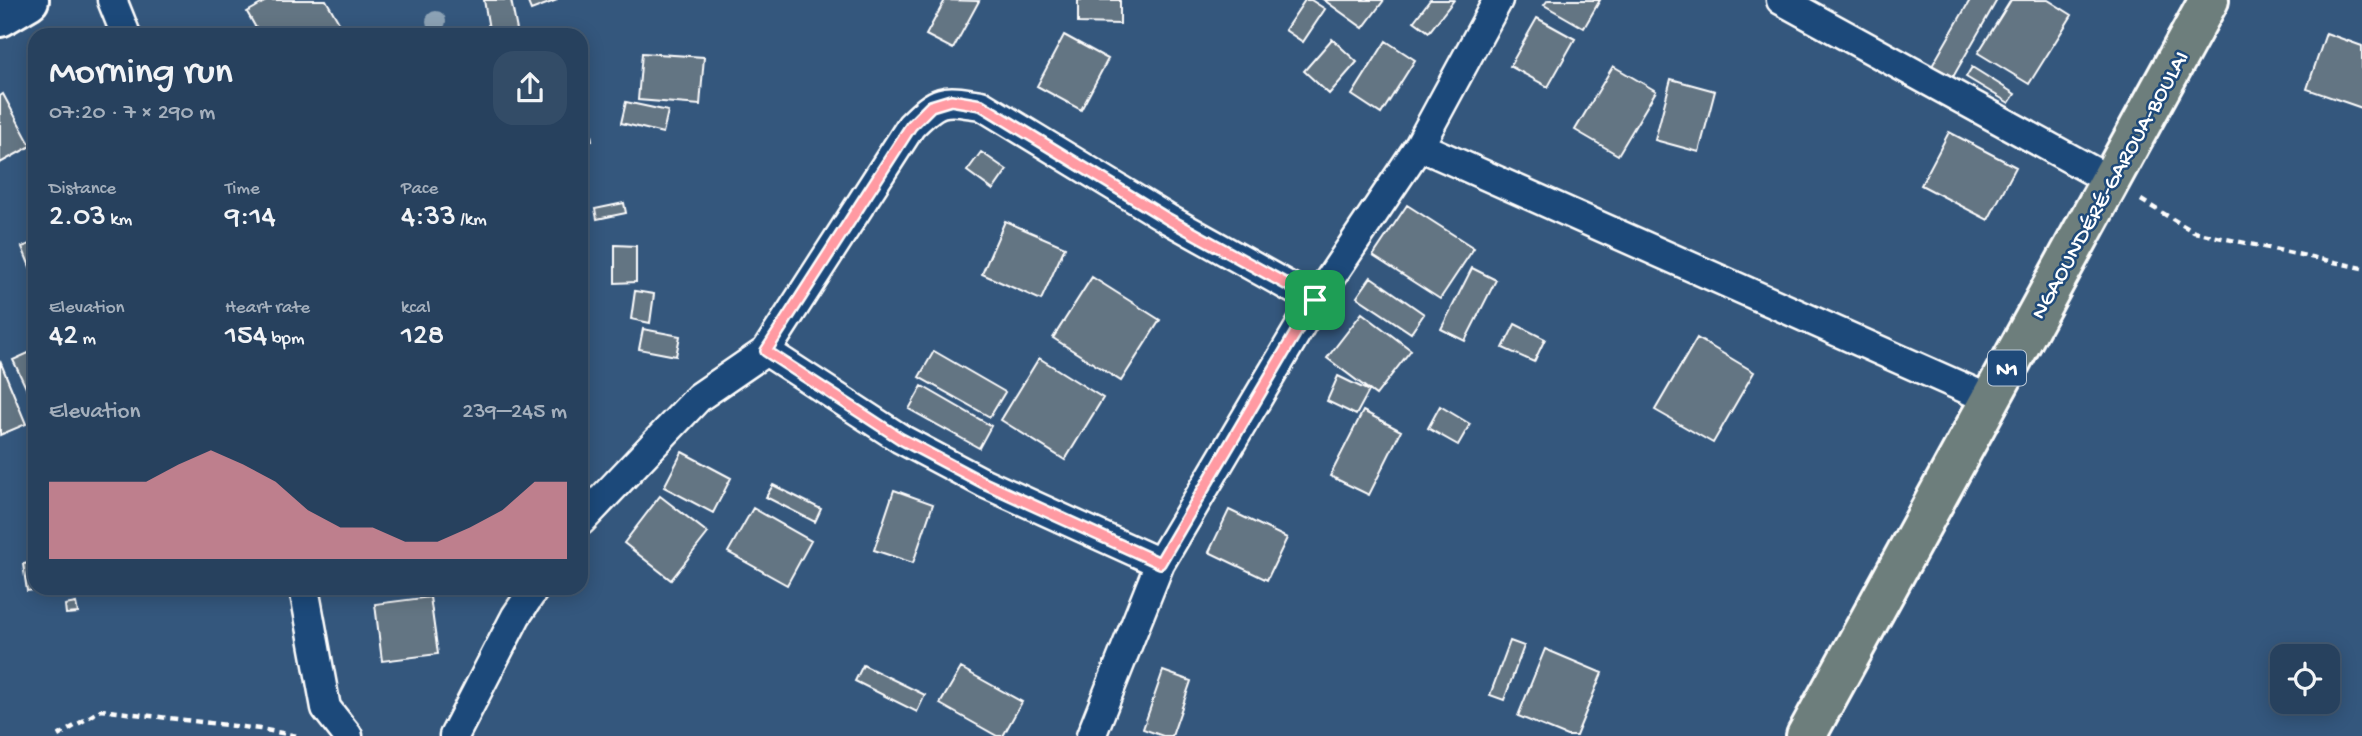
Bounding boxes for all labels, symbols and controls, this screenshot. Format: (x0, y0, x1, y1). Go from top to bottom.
street label: NGAOUNDÉRÉ-GAROUA-BOULAI (2026, 47, 2196, 325)
button: share (493, 51, 567, 125)
text: Morning run (49, 52, 233, 96)
text: 07:20 · 7 × 290 m (49, 100, 215, 127)
text: Distance (49, 178, 116, 201)
text: Time (225, 178, 260, 201)
text: Pace (401, 178, 438, 201)
text: 2.03 (49, 201, 106, 236)
text: 9:14 (225, 201, 276, 236)
text: 4:33 (401, 201, 456, 236)
text: km (106, 209, 132, 232)
text: /km (456, 209, 487, 232)
pin (1285, 270, 1345, 330)
icon: arrive (1296, 281, 1334, 319)
text: Elevation (49, 297, 125, 320)
text: Heart rate (225, 297, 310, 320)
text: kcal (401, 297, 431, 320)
text: 42 (49, 320, 78, 355)
text: 154 (225, 320, 267, 355)
text: 128 (401, 320, 444, 355)
text: m (78, 328, 96, 351)
text: bpm (267, 328, 304, 351)
road number: N1 (1988, 350, 2026, 386)
text: Elevation (49, 399, 140, 426)
text: 239–245 m (462, 399, 567, 426)
map controls (2270, 644, 2340, 714)
button: locate (2270, 644, 2340, 714)

